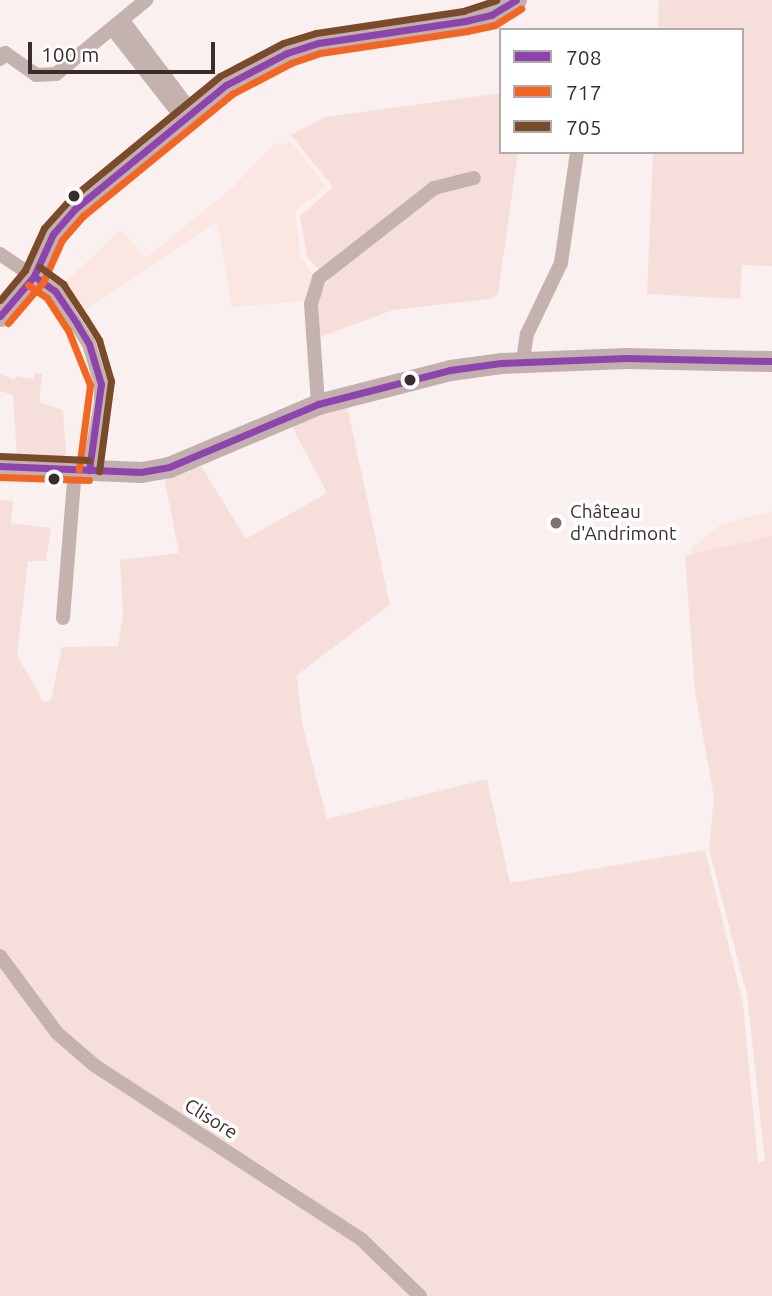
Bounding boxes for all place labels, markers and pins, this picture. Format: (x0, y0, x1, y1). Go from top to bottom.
unlabelled marker (67, 189, 81, 203)
unlabelled marker (403, 373, 417, 387)
unlabelled marker (47, 472, 61, 486)
place label: Château d'Andrimont (570, 501, 676, 545)
marker: Château d'Andrimont (548, 515, 564, 531)

